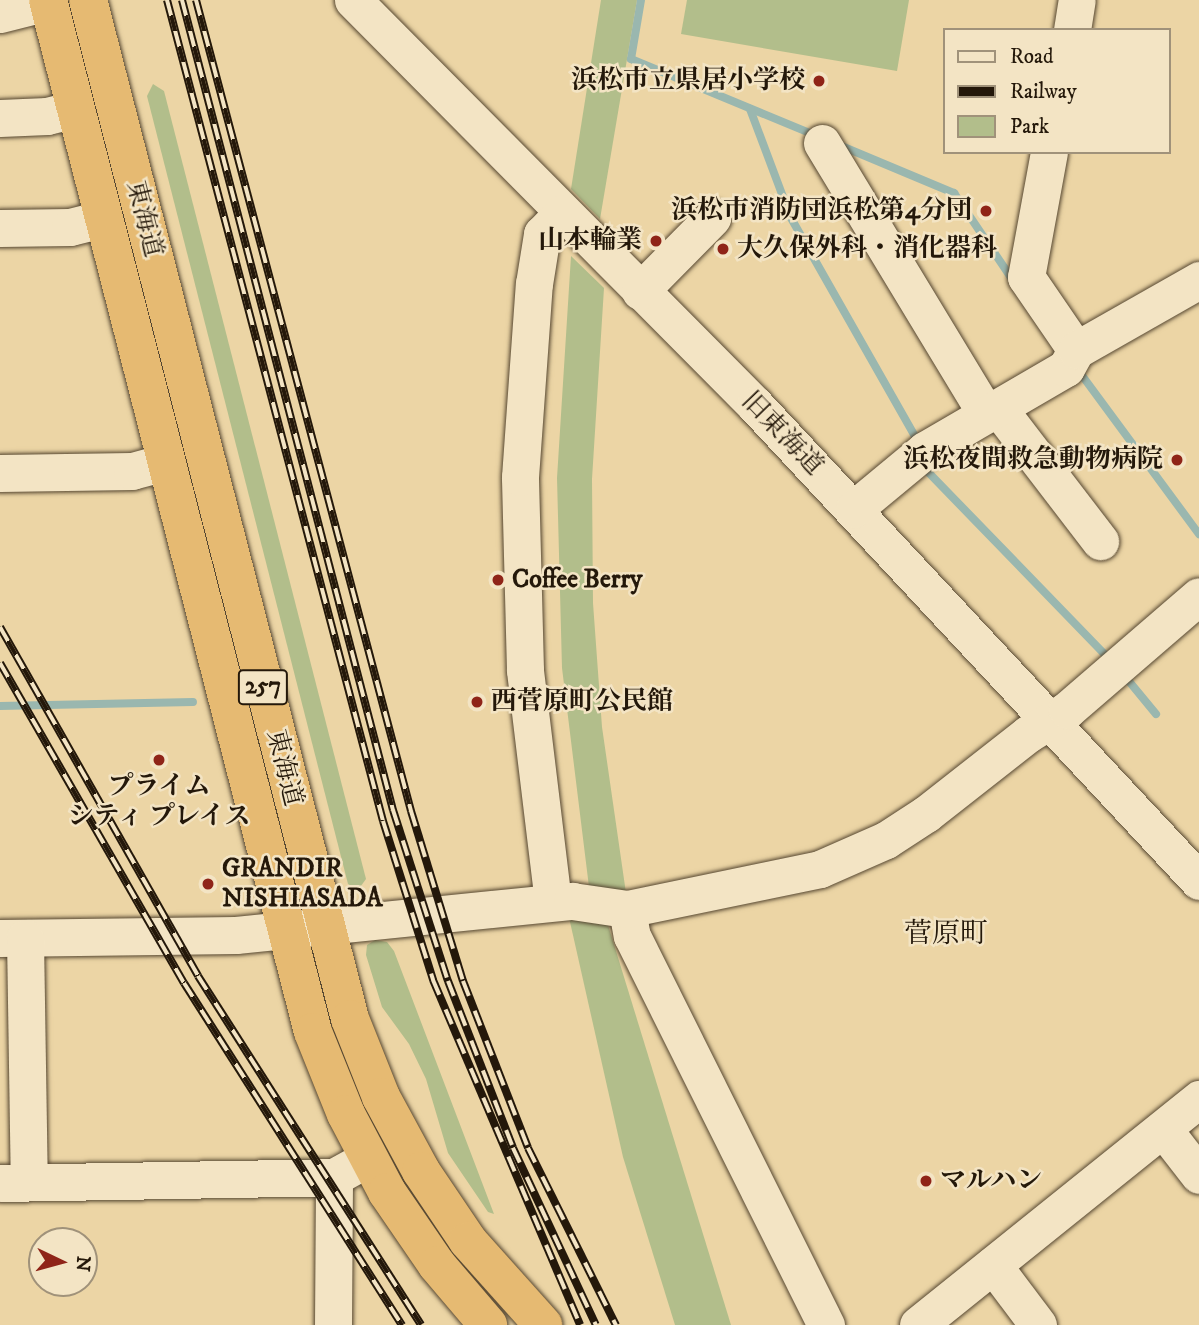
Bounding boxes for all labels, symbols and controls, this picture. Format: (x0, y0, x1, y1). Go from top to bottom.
legend (944, 28, 1171, 154)
text: Road (1010, 44, 1054, 70)
place label: 浜松市立県居小学校 (571, 65, 805, 97)
marker: 浜松市立県居小学校 (811, 73, 827, 89)
text: Railway (1010, 79, 1077, 105)
text: Park (1010, 114, 1049, 140)
street label: 東海道 (119, 177, 169, 261)
place label: 浜松市消防団浜松第4分団 (671, 195, 972, 227)
marker: 浜松市消防団浜松第4分団 (978, 203, 994, 219)
place label: 山本輪業 (538, 225, 642, 257)
marker: 山本輪業 (648, 233, 664, 249)
place label: 大久保外科・消化器科 (737, 233, 997, 265)
marker: 大久保外科・消化器科 (715, 241, 731, 257)
street label: 旧東海道 (735, 386, 829, 482)
place label: 浜松夜間救急動物病院 (903, 444, 1163, 476)
marker: 浜松夜間救急動物病院 (1169, 452, 1185, 468)
place label: Coffee Berry (512, 564, 642, 596)
marker: Coffee Berry (490, 572, 506, 588)
road number: 257 (237, 666, 289, 708)
place label: 西菅原町公民館 (491, 686, 673, 718)
marker: 西菅原町公民館 (469, 694, 485, 710)
street label: 東海道 (259, 726, 309, 810)
marker: プライム シティ プレイス (151, 752, 167, 768)
place label: プライム シティ プレイス (65, 771, 253, 832)
place label: GRANDIR NISHIASADA (222, 853, 383, 914)
marker: GRANDIR NISHIASADA (200, 876, 216, 892)
district label: 菅原町 (904, 917, 988, 951)
place label: マルハン (940, 1165, 1044, 1197)
marker: マルハン (918, 1173, 934, 1189)
north arrow (28, 1227, 98, 1297)
text: N (70, 1255, 95, 1272)

